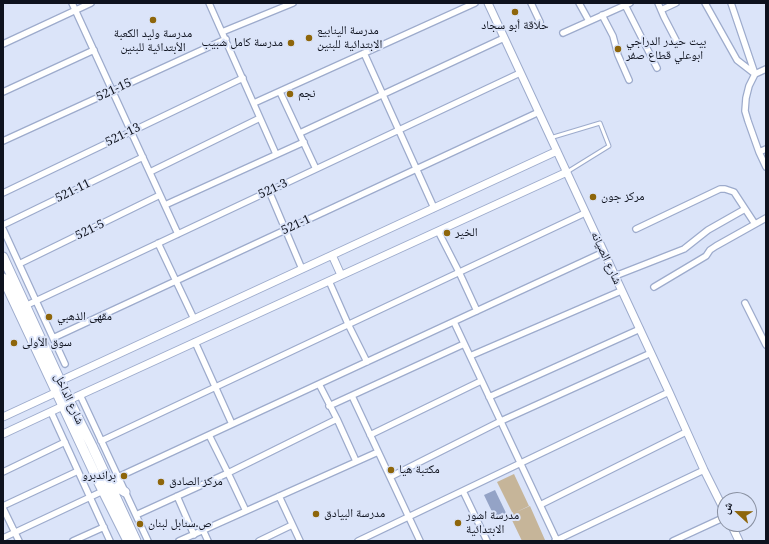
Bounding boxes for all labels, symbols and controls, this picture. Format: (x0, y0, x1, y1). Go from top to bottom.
marker: حلاقة أبو سجاد (510, 7, 520, 17)
marker: مدرسة وليد الكعبة الأبتدائية للبنين (148, 15, 158, 25)
place label: حلاقة أبو سجاد (481, 19, 549, 33)
place label: مدرسة الينابيع الابتدائية للبنين (317, 24, 382, 52)
place label: مدرسة وليد الكعبة الأبتدائية للبنين (114, 27, 192, 55)
marker: مدرسة الينابيع الابتدائية للبنين (304, 33, 314, 43)
place label: بيت حيدر الدراجي ابوعلي قطاع صفر (626, 35, 706, 63)
place label: مدرسة كامل شبيب (202, 36, 283, 50)
marker: مدرسة كامل شبيب (286, 38, 296, 48)
marker: بيت حيدر الدراجي ابوعلي قطاع صفر (613, 44, 623, 54)
street label: 521-15 (94, 76, 134, 104)
place label: نجم (298, 87, 316, 101)
marker: نجم (285, 89, 295, 99)
street label: 521-13 (103, 120, 143, 150)
street label: 521-11 (53, 176, 93, 206)
street label: 521-3 (256, 176, 290, 202)
place label: مركز جون (601, 190, 645, 204)
marker: مركز جون (588, 192, 598, 202)
street label: 521-1 (279, 212, 313, 238)
street label: 521-5 (73, 217, 107, 243)
place label: الخير (455, 226, 478, 240)
marker: الخير (442, 228, 452, 238)
street label: شارع الصيانه (587, 229, 625, 287)
place label: مقهى الذهبي (57, 310, 112, 324)
marker: مقهى الذهبي (44, 312, 54, 322)
place label: سوق الأولى (22, 336, 72, 350)
marker: سوق الأولى (9, 338, 19, 348)
street label: شارع الداخل (51, 371, 87, 427)
place label: مكتبة هيا (399, 463, 440, 477)
marker: مكتبة هيا (386, 465, 396, 475)
place label: براندبرو (82, 469, 116, 483)
marker: براندبرو (119, 471, 129, 481)
place label: مركز الصادق (169, 475, 223, 489)
marker: مركز الصادق (156, 477, 166, 487)
north arrow (717, 492, 757, 532)
text: ش (717, 499, 735, 516)
place label: مدرسة البيادق (324, 507, 385, 521)
marker: مدرسة البيادق (311, 509, 321, 519)
place label: مدرسة اشور الابتدائية (466, 509, 519, 537)
place label: ص.سنابل لبنان (148, 517, 212, 531)
marker: مدرسة اشور الابتدائية (453, 518, 463, 528)
marker: ص.سنابل لبنان (135, 519, 145, 529)

